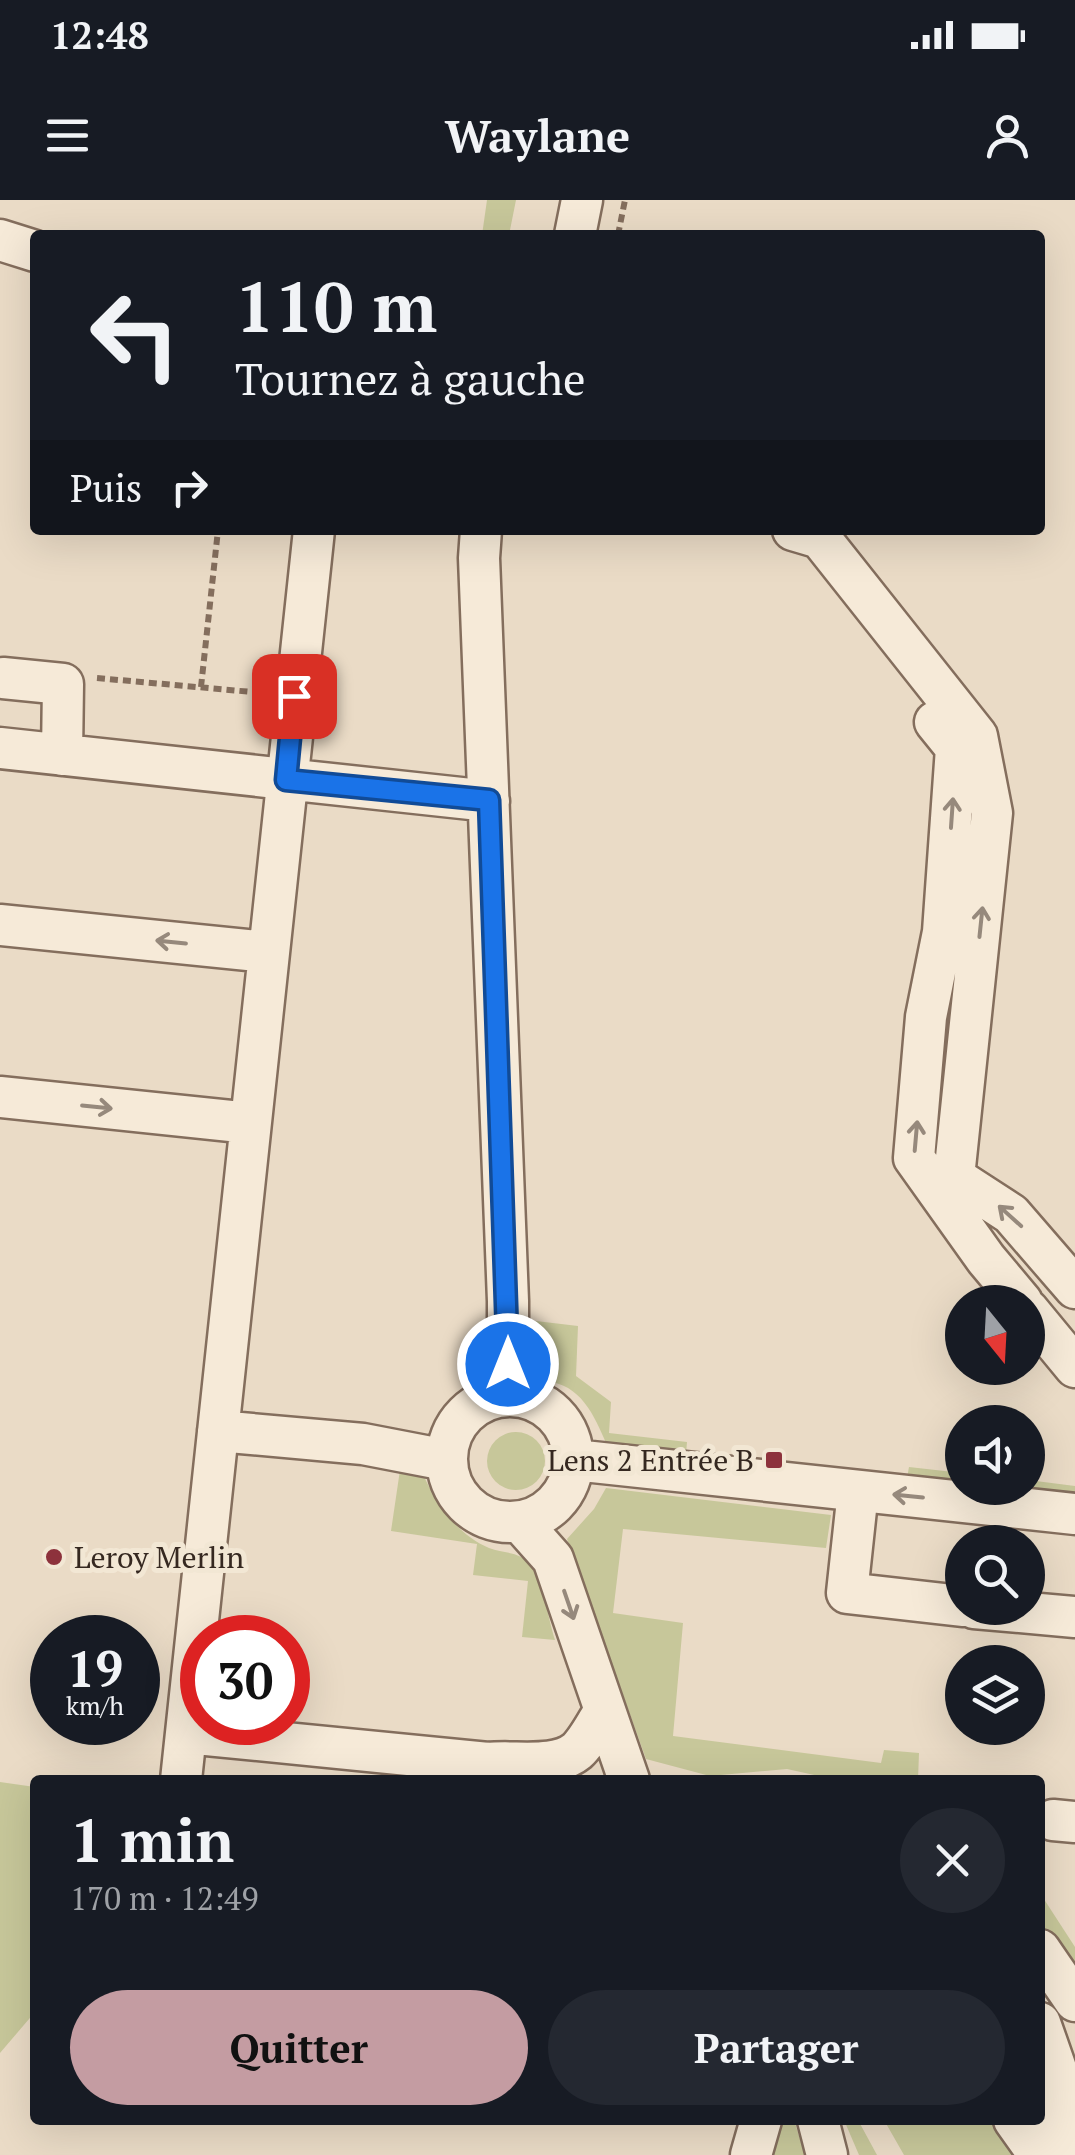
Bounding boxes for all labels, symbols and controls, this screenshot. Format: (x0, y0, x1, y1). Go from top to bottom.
text: 12:48 (50, 10, 149, 60)
text: Waylane (445, 105, 630, 165)
icon: menu (40, 108, 95, 163)
icon: person (980, 108, 1035, 163)
text: 110 m (235, 259, 437, 352)
icon: left (70, 270, 200, 400)
text: Tournez à gauche (235, 348, 586, 408)
icon: right (162, 460, 217, 515)
text: Puis (70, 463, 142, 513)
pin (252, 654, 337, 739)
icon: arrive (267, 669, 322, 724)
one-way arrow (942, 798, 961, 830)
one-way arrow (971, 906, 990, 938)
one-way arrow (155, 932, 188, 951)
one-way arrow (80, 1098, 113, 1117)
one-way arrow (907, 1120, 926, 1152)
one-way arrow (998, 1205, 1023, 1228)
north arrow (945, 1285, 1045, 1385)
map controls (945, 1285, 1045, 1745)
position arrow (456, 1312, 560, 1416)
button: sound (945, 1405, 1045, 1505)
place label: Lens 2 Entrée B (547, 1440, 754, 1480)
marker: Lens 2 Entrée B (763, 1449, 785, 1471)
one-way arrow (893, 1486, 925, 1505)
button: search (945, 1525, 1045, 1625)
place label: Leroy Merlin (74, 1537, 244, 1577)
marker: Leroy Merlin (43, 1546, 65, 1568)
one-way arrow (561, 1588, 579, 1619)
speed limit sign: 30 (180, 1615, 310, 1745)
text: 19 (67, 1635, 123, 1701)
button: layers (945, 1645, 1045, 1745)
text: km/h (66, 1689, 124, 1722)
text: 1 min (70, 1800, 234, 1879)
button: close (900, 1808, 1005, 1913)
text: 170 m · 12:49 (70, 1877, 258, 1919)
button: Quitter (70, 1990, 528, 2105)
button: Partager (548, 1990, 1005, 2105)

